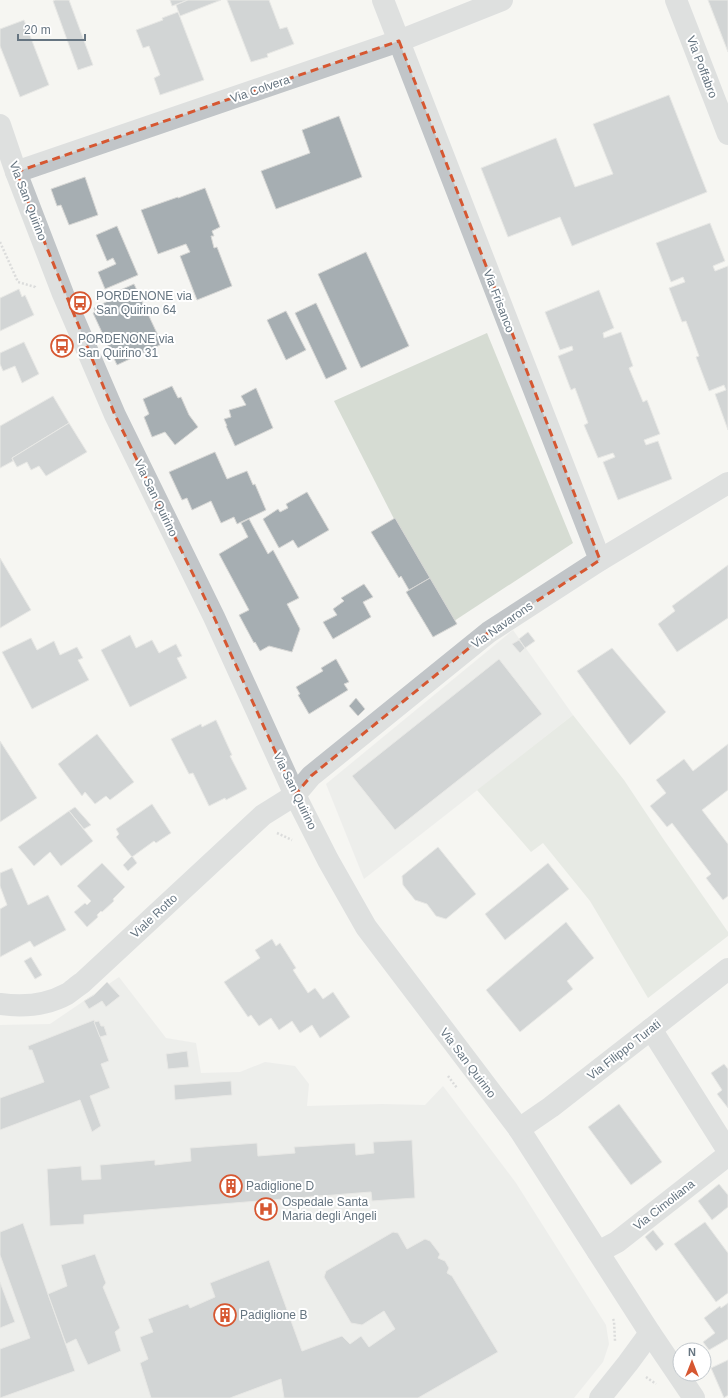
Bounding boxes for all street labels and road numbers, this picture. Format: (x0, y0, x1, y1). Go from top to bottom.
street label: Via Poffabro (684, 34, 720, 100)
street label: Via Colvera (228, 72, 292, 106)
street label: Via San Quirino (6, 159, 50, 243)
street label: Via Frisanco (481, 267, 518, 335)
street label: Via San Quirino (131, 457, 181, 539)
street label: Via Navarons (469, 599, 535, 651)
street label: Via San Quirino (270, 750, 320, 832)
street label: Viale Rotto (128, 891, 180, 941)
street label: Via Filippo Turati (585, 1017, 663, 1083)
street label: Via San Quirino (437, 1025, 499, 1101)
street label: Via Cimoliana (631, 1177, 698, 1233)

